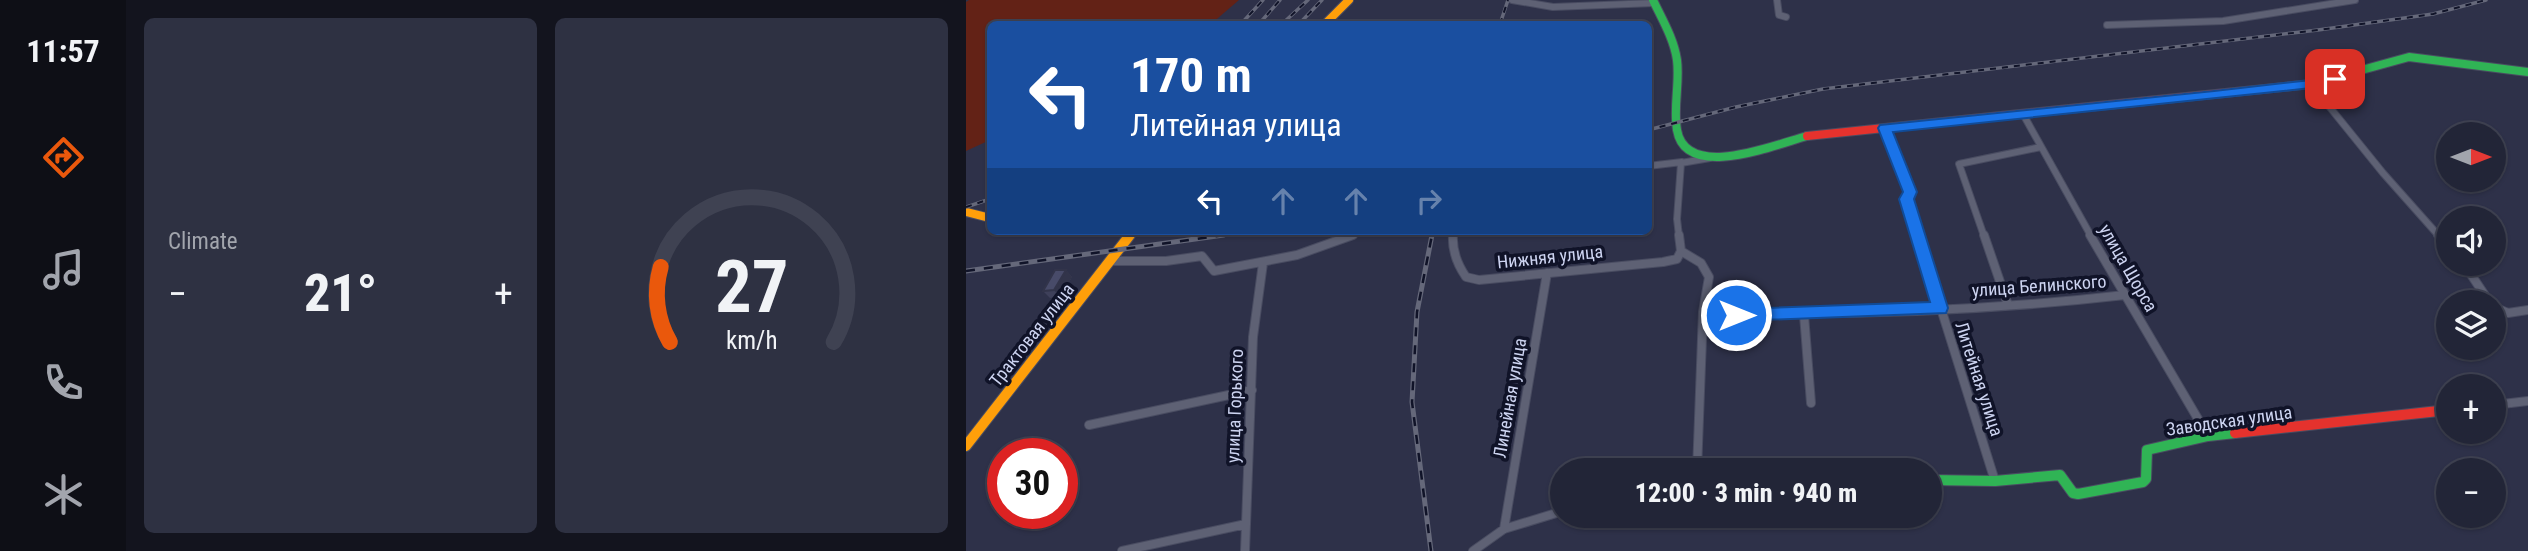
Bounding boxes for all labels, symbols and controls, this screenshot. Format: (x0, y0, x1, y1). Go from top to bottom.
text: 11:57 (26, 32, 100, 70)
text: 170 m (1130, 47, 1252, 104)
icon: left (1015, 49, 1106, 140)
pin (2305, 49, 2365, 109)
icon: arrive (2316, 60, 2354, 98)
text: Литейная улица (1130, 106, 1341, 144)
north arrow (2436, 122, 2506, 192)
map controls (2436, 122, 2506, 528)
icon: directions (39, 133, 88, 182)
icon: left (1191, 182, 1229, 220)
icon: ahead (1264, 182, 1302, 220)
icon: ahead (1337, 182, 1375, 220)
icon: right (1410, 182, 1448, 220)
button: sound (2436, 206, 2506, 276)
street label: улица Щорса (2095, 220, 2162, 315)
text: Climate (168, 228, 238, 255)
street label: Нижняя улица (1496, 240, 1604, 273)
text: 27 (715, 244, 788, 330)
icon: music (39, 245, 88, 294)
text: 21° (304, 263, 377, 324)
street label: улица Белинского (1971, 270, 2107, 301)
text: − (168, 272, 187, 316)
text: + (494, 272, 513, 316)
position arrow (1699, 278, 1773, 352)
street label: Трактовая улица (985, 279, 1078, 390)
button: layers (2436, 290, 2506, 360)
street label: Литейная улица (1951, 319, 2008, 439)
text: km/h (726, 325, 777, 354)
street label: Линейная улица (1489, 336, 1530, 459)
street label: улица Горького (1222, 348, 1247, 464)
icon: phone (39, 358, 88, 407)
button: + (2436, 374, 2506, 444)
street label: Заводская улица (2165, 401, 2293, 440)
speed limit sign: 30 (987, 438, 1078, 529)
button: − (2436, 458, 2506, 528)
icon: climate (39, 470, 88, 519)
text: 12:00 · 3 min · 940 m (1635, 478, 1857, 508)

